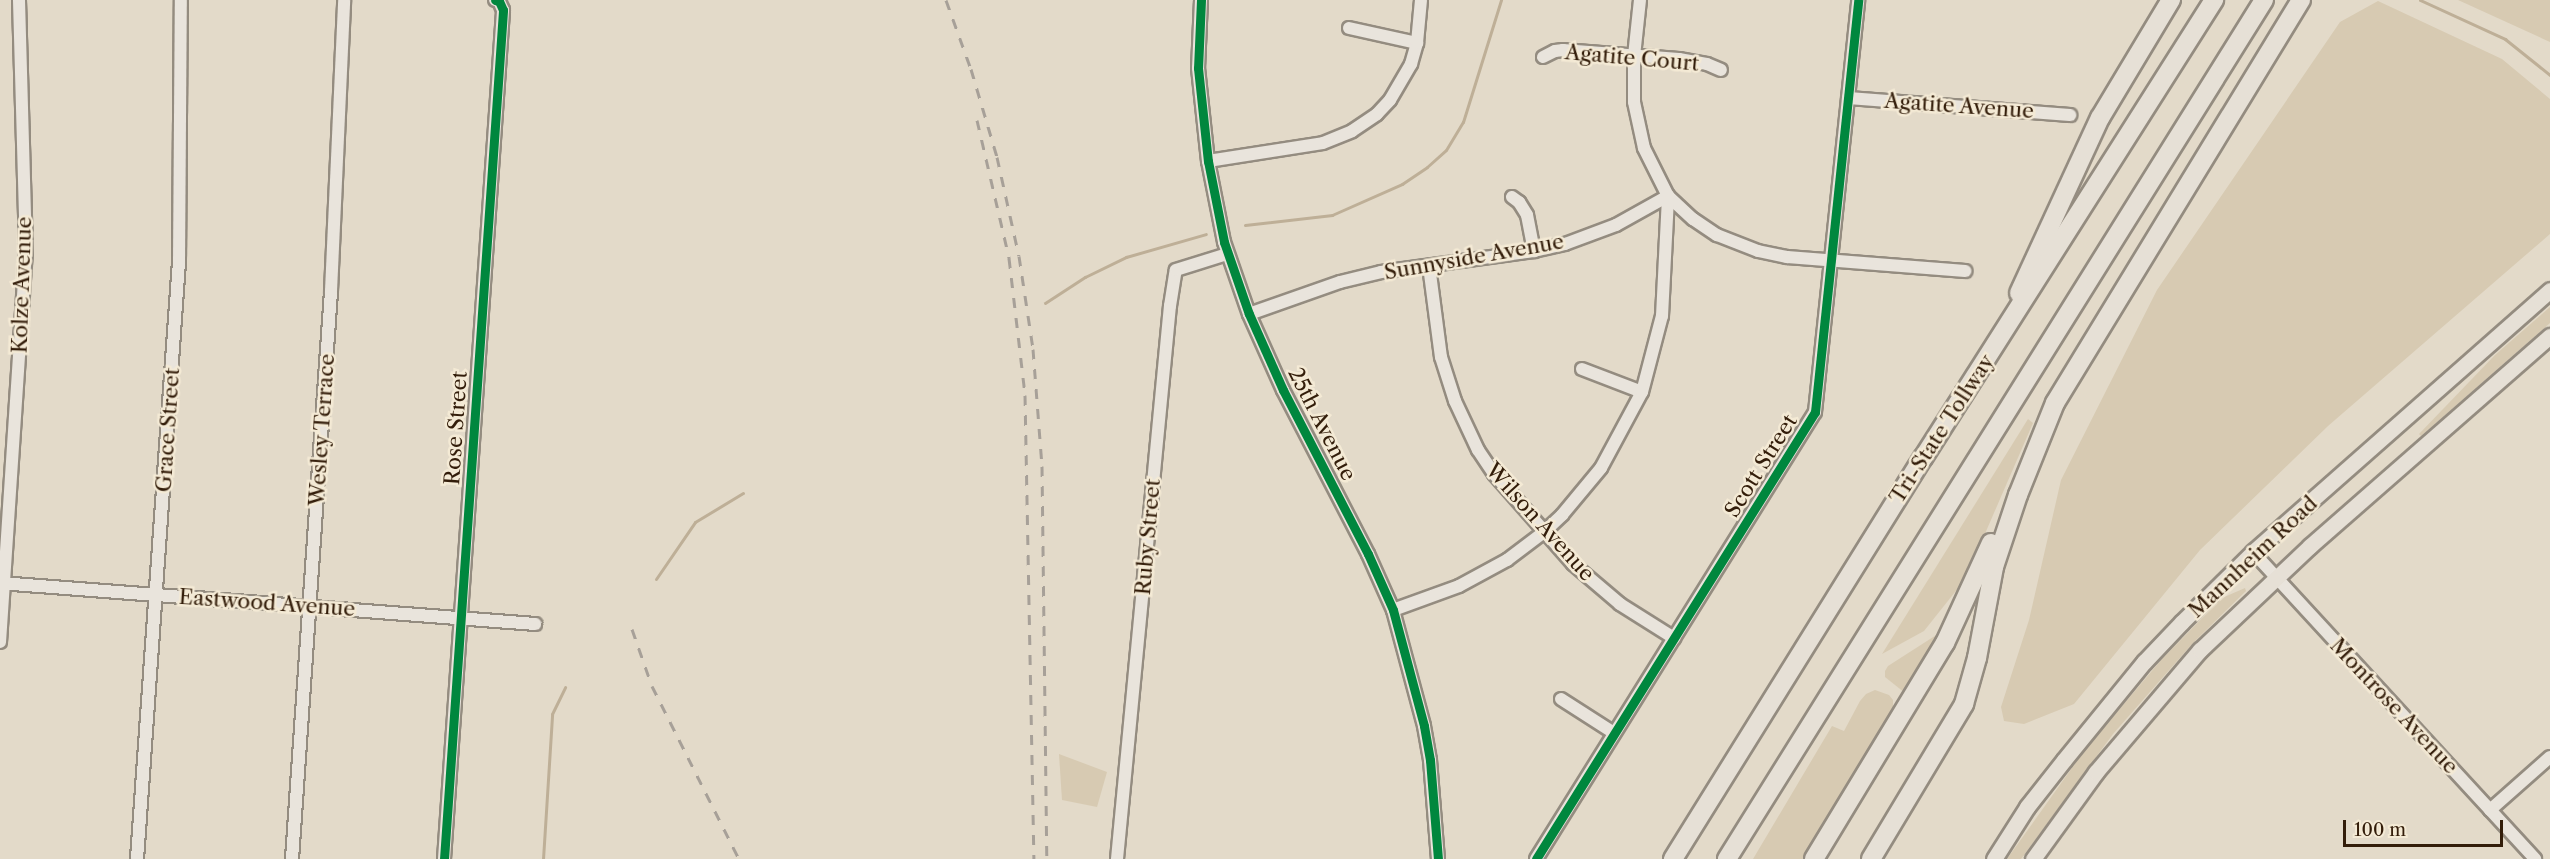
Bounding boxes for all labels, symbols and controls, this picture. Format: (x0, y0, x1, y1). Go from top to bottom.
street label: Agatite Court (1564, 40, 1700, 76)
street label: Agatite Avenue (1883, 88, 2035, 124)
street label: Kolze Avenue (7, 216, 37, 354)
street label: Sunnyside Avenue (1382, 229, 1566, 285)
street label: Tri-State Tollway (1884, 350, 2000, 508)
street label: Wesley Terrace (304, 352, 340, 508)
street label: 25th Avenue (1283, 363, 1361, 485)
street label: Grace Street (151, 367, 185, 493)
street label: Rose Street (439, 370, 473, 486)
street label: Scott Street (1719, 410, 1803, 522)
street label: Wilson Avenue (1480, 457, 1600, 587)
street label: Ruby Street (1130, 477, 1166, 597)
street label: Mannheim Road (2183, 491, 2323, 623)
street label: Eastwood Avenue (178, 584, 356, 622)
street label: Montrose Avenue (2325, 633, 2463, 779)
scale bar (2346, 808, 2506, 846)
text: 100 m (2354, 819, 2406, 841)

